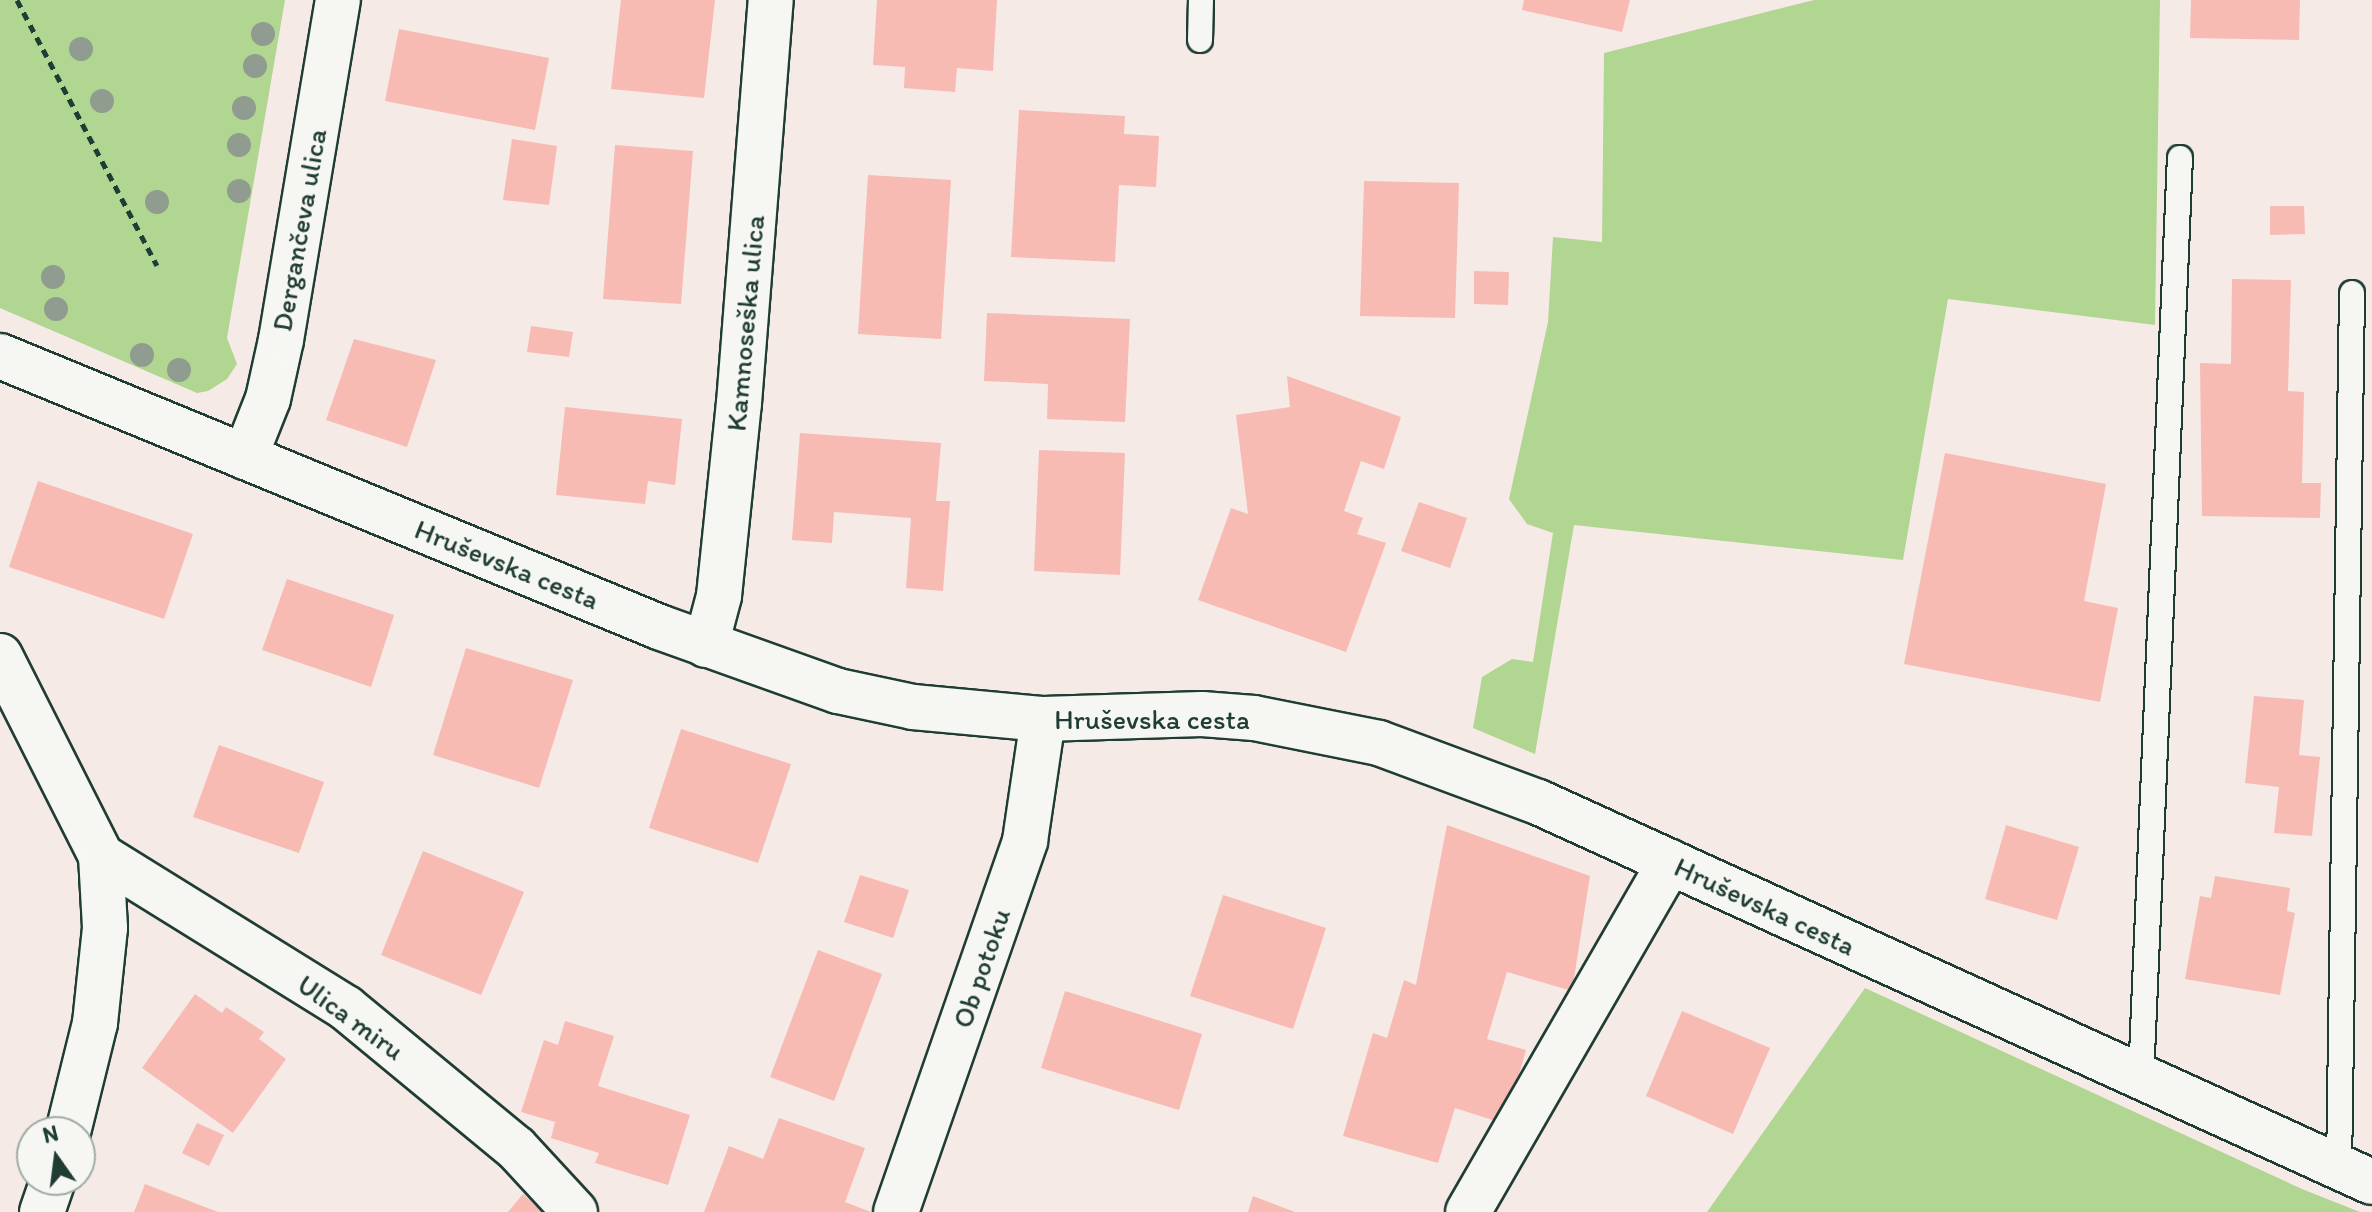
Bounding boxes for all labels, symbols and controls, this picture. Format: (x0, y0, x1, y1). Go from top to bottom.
street label: Dergančeva ulica (265, 126, 333, 334)
street label: Kamnoseška ulica (719, 213, 771, 433)
street label: Hruševska cesta (410, 512, 604, 616)
street label: Hruševska cesta (1054, 702, 1250, 736)
street label: Hruševska cesta (1669, 849, 1861, 963)
street label: Ob potoku (945, 903, 1017, 1033)
street label: Ulica miru (291, 967, 411, 1067)
north arrow (16, 1116, 96, 1196)
text: N (40, 1119, 61, 1149)

